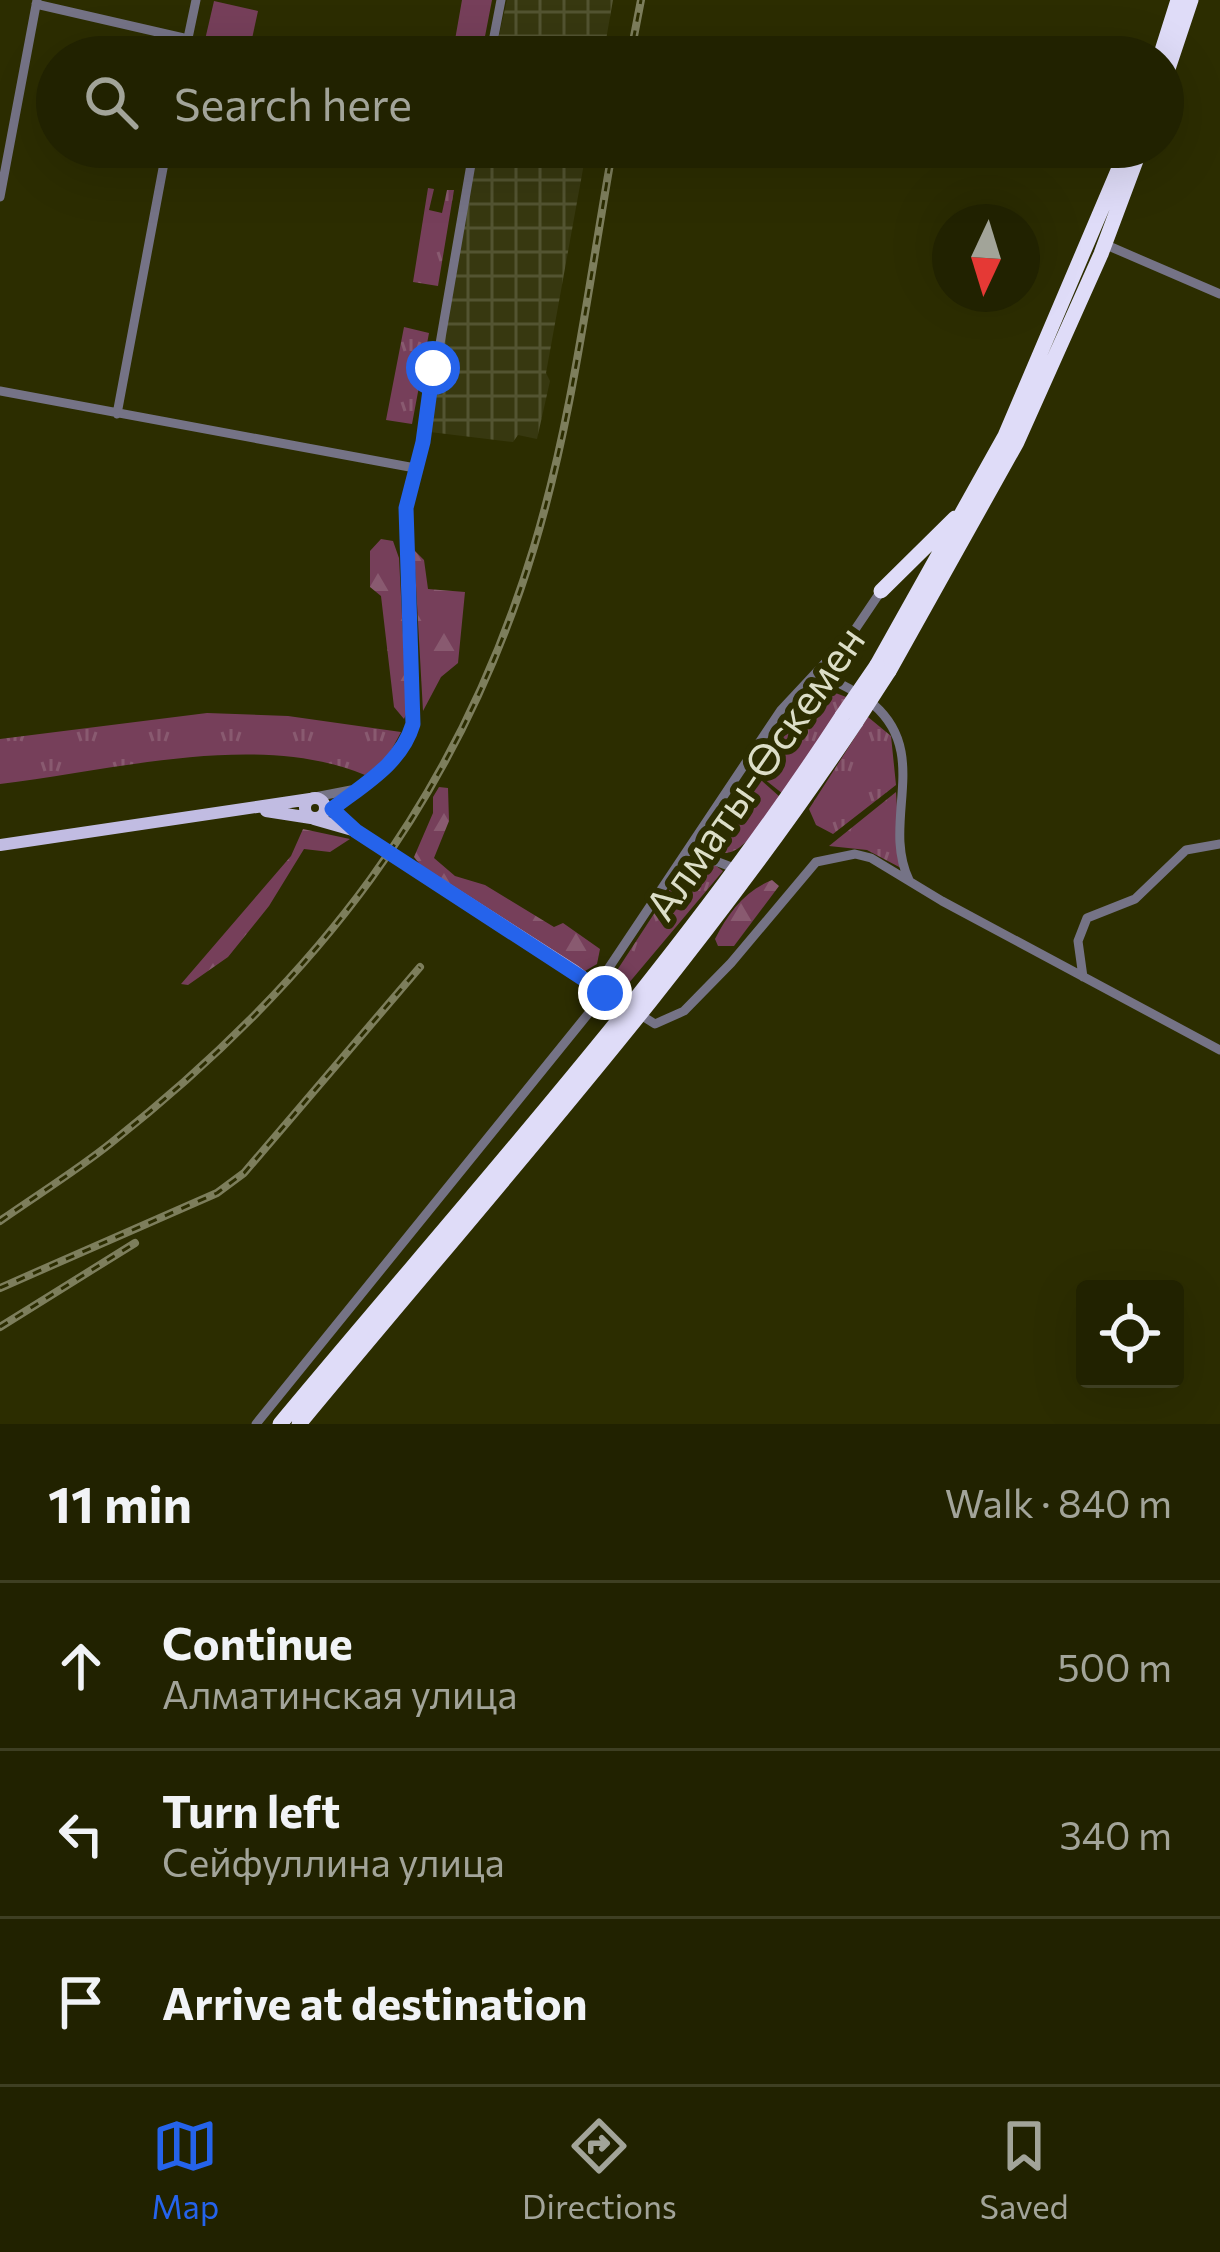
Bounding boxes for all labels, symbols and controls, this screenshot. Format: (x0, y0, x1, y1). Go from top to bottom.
search box (36, 36, 1184, 168)
icon: search (78, 69, 144, 135)
text: Search here (174, 75, 412, 130)
north arrow (932, 204, 1040, 312)
route start (406, 341, 460, 395)
street label: Алматы-Өскемен (632, 615, 874, 929)
route end (578, 966, 632, 1020)
map controls (1076, 1280, 1184, 1388)
button: locate (1076, 1280, 1184, 1388)
text: 11 min (48, 1471, 192, 1534)
text: Walk · 840 m (945, 1478, 1172, 1526)
text: Continue (162, 1614, 353, 1669)
icon: ahead (48, 1633, 114, 1699)
text: 500 m (1057, 1642, 1172, 1690)
text: Алматинская улица (162, 1669, 517, 1717)
text: Turn left (162, 1782, 340, 1837)
icon: left (48, 1801, 114, 1867)
text: 340 m (1059, 1810, 1172, 1858)
text: Сейфуллина улица (162, 1837, 505, 1885)
icon: arrive (48, 1969, 114, 2035)
text: Arrive at destination (162, 1974, 588, 2029)
tab: Map (151, 2113, 219, 2226)
tab: Directions (522, 2113, 677, 2226)
tab: Saved (980, 2113, 1069, 2226)

